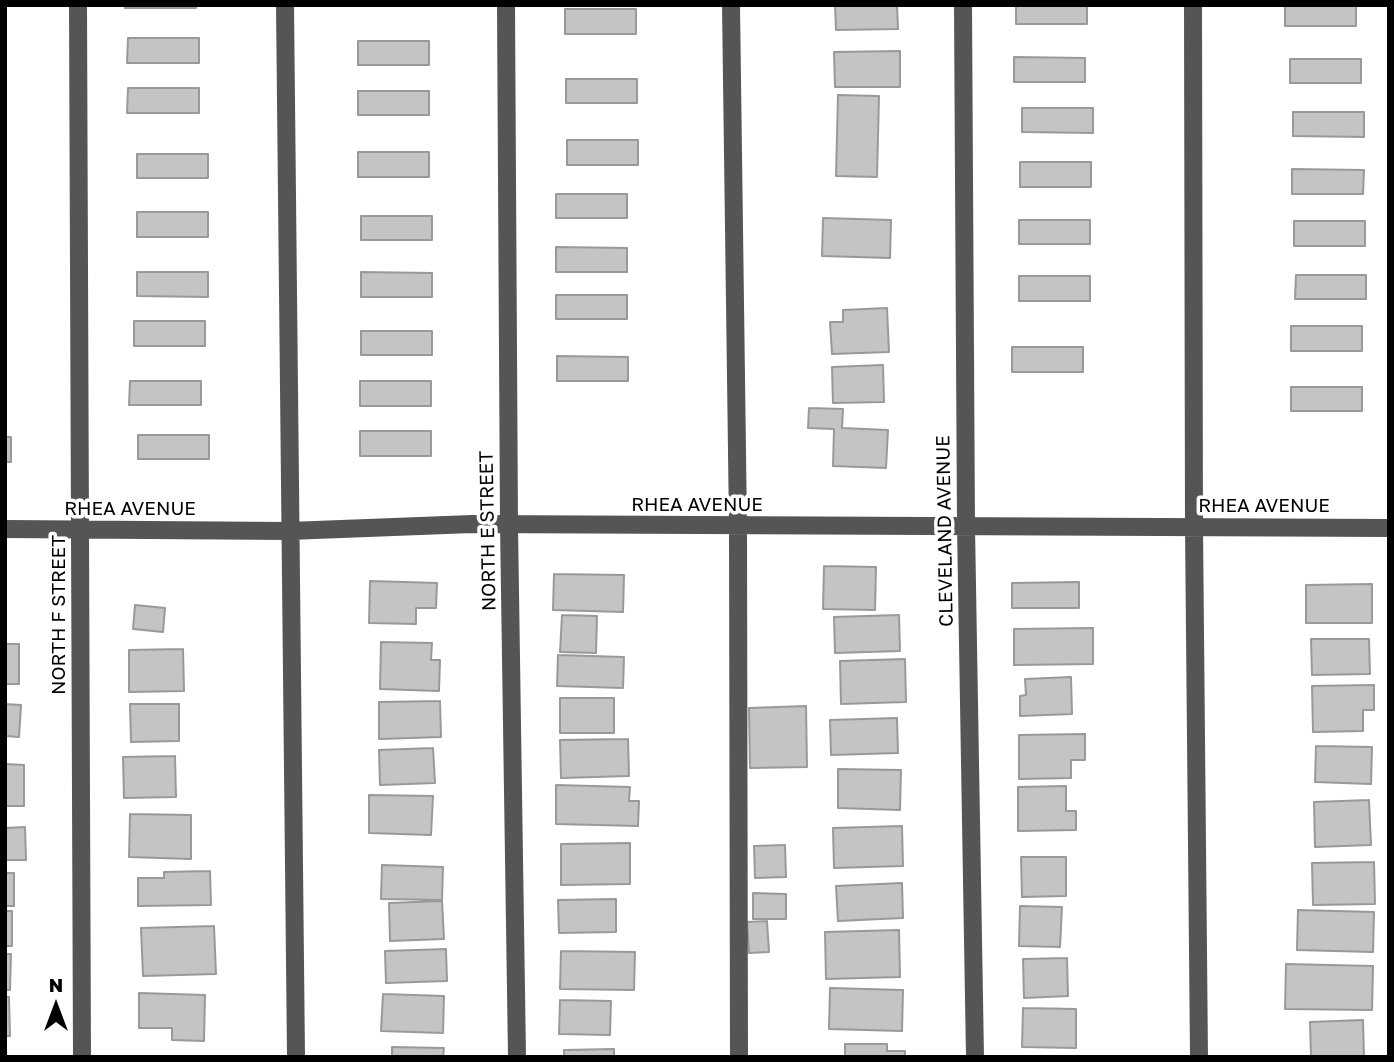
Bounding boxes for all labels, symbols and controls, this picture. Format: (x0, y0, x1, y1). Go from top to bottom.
street label: CLEVELAND AVENUE (932, 435, 958, 627)
street label: NORTH E STREET (475, 451, 501, 611)
street label: RHEA AVENUE (631, 494, 763, 516)
street label: RHEA AVENUE (1198, 495, 1330, 517)
street label: RHEA AVENUE (64, 498, 196, 520)
street label: NORTH F STREET (48, 535, 70, 695)
north arrow (21, 971, 91, 1041)
text: N (49, 973, 63, 996)

